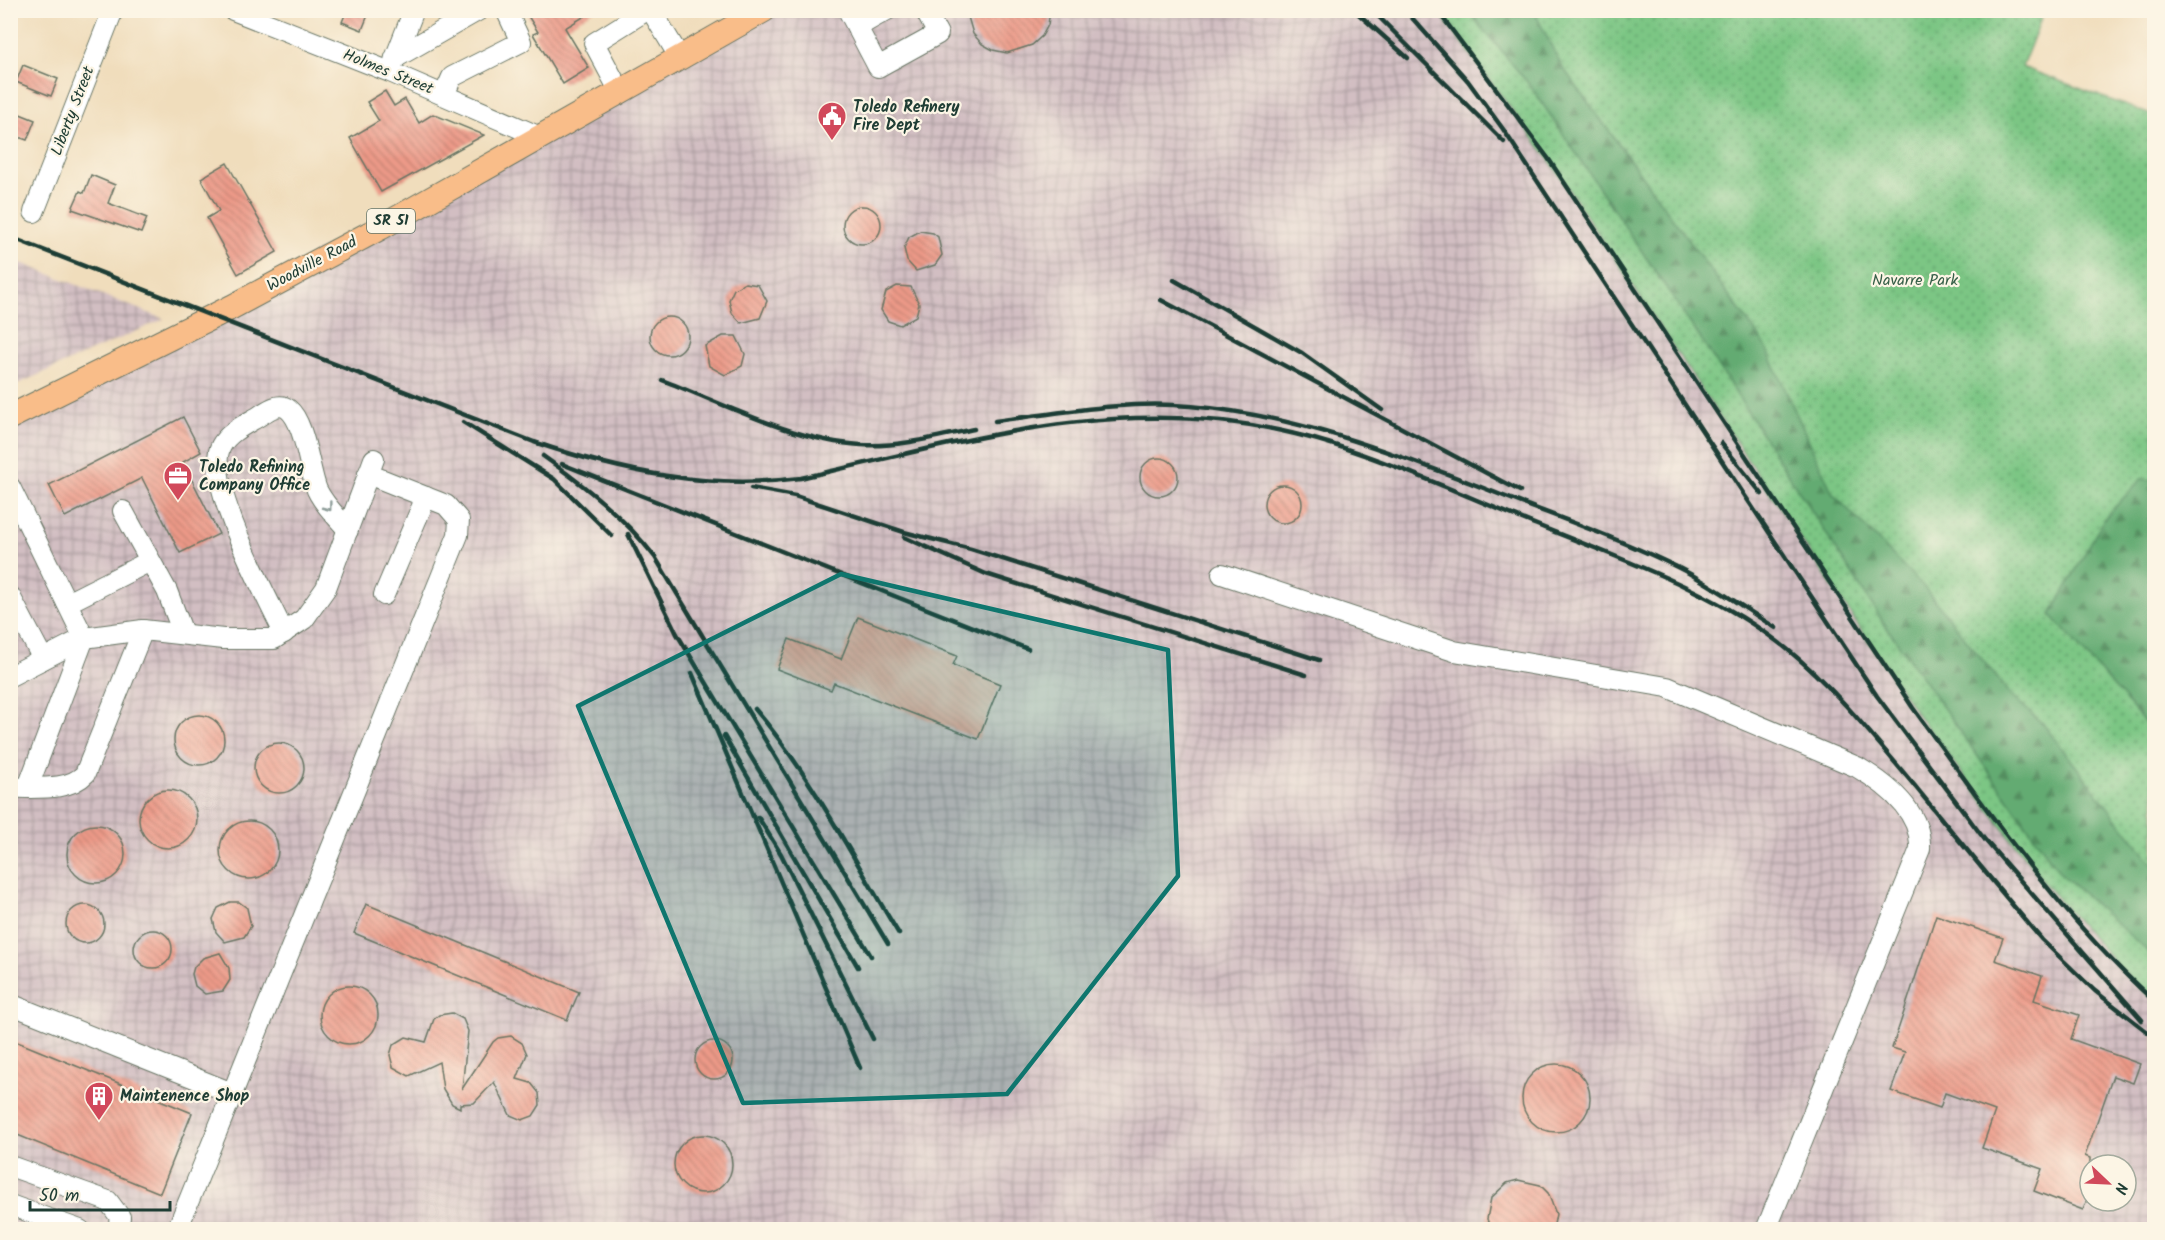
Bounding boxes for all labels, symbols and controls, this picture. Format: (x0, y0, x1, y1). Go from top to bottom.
street label: Holmes Street (339, 42, 438, 102)
street label: Liberty Street (44, 62, 102, 159)
place label: Toledo Refinery Fire Dept (853, 95, 960, 138)
public building icon: Toledo Refinery Fire Dept (816, 100, 848, 142)
road number: SR 51 (367, 209, 415, 233)
street label: Woodville Road (262, 229, 363, 298)
park label: Navarre Park (1872, 268, 1958, 293)
place label: Toledo Refining Company Office (199, 455, 310, 498)
office icon: Toledo Refining Company Office (162, 460, 194, 502)
one-way arrow (321, 500, 332, 511)
building icon: Maintenence Shop (83, 1080, 115, 1122)
place label: Maintenence Shop (120, 1084, 250, 1109)
north arrow (2078, 1153, 2138, 1213)
scale bar (30, 1174, 170, 1212)
text: N (2107, 1179, 2134, 1198)
text: 50 m (39, 1182, 79, 1211)

